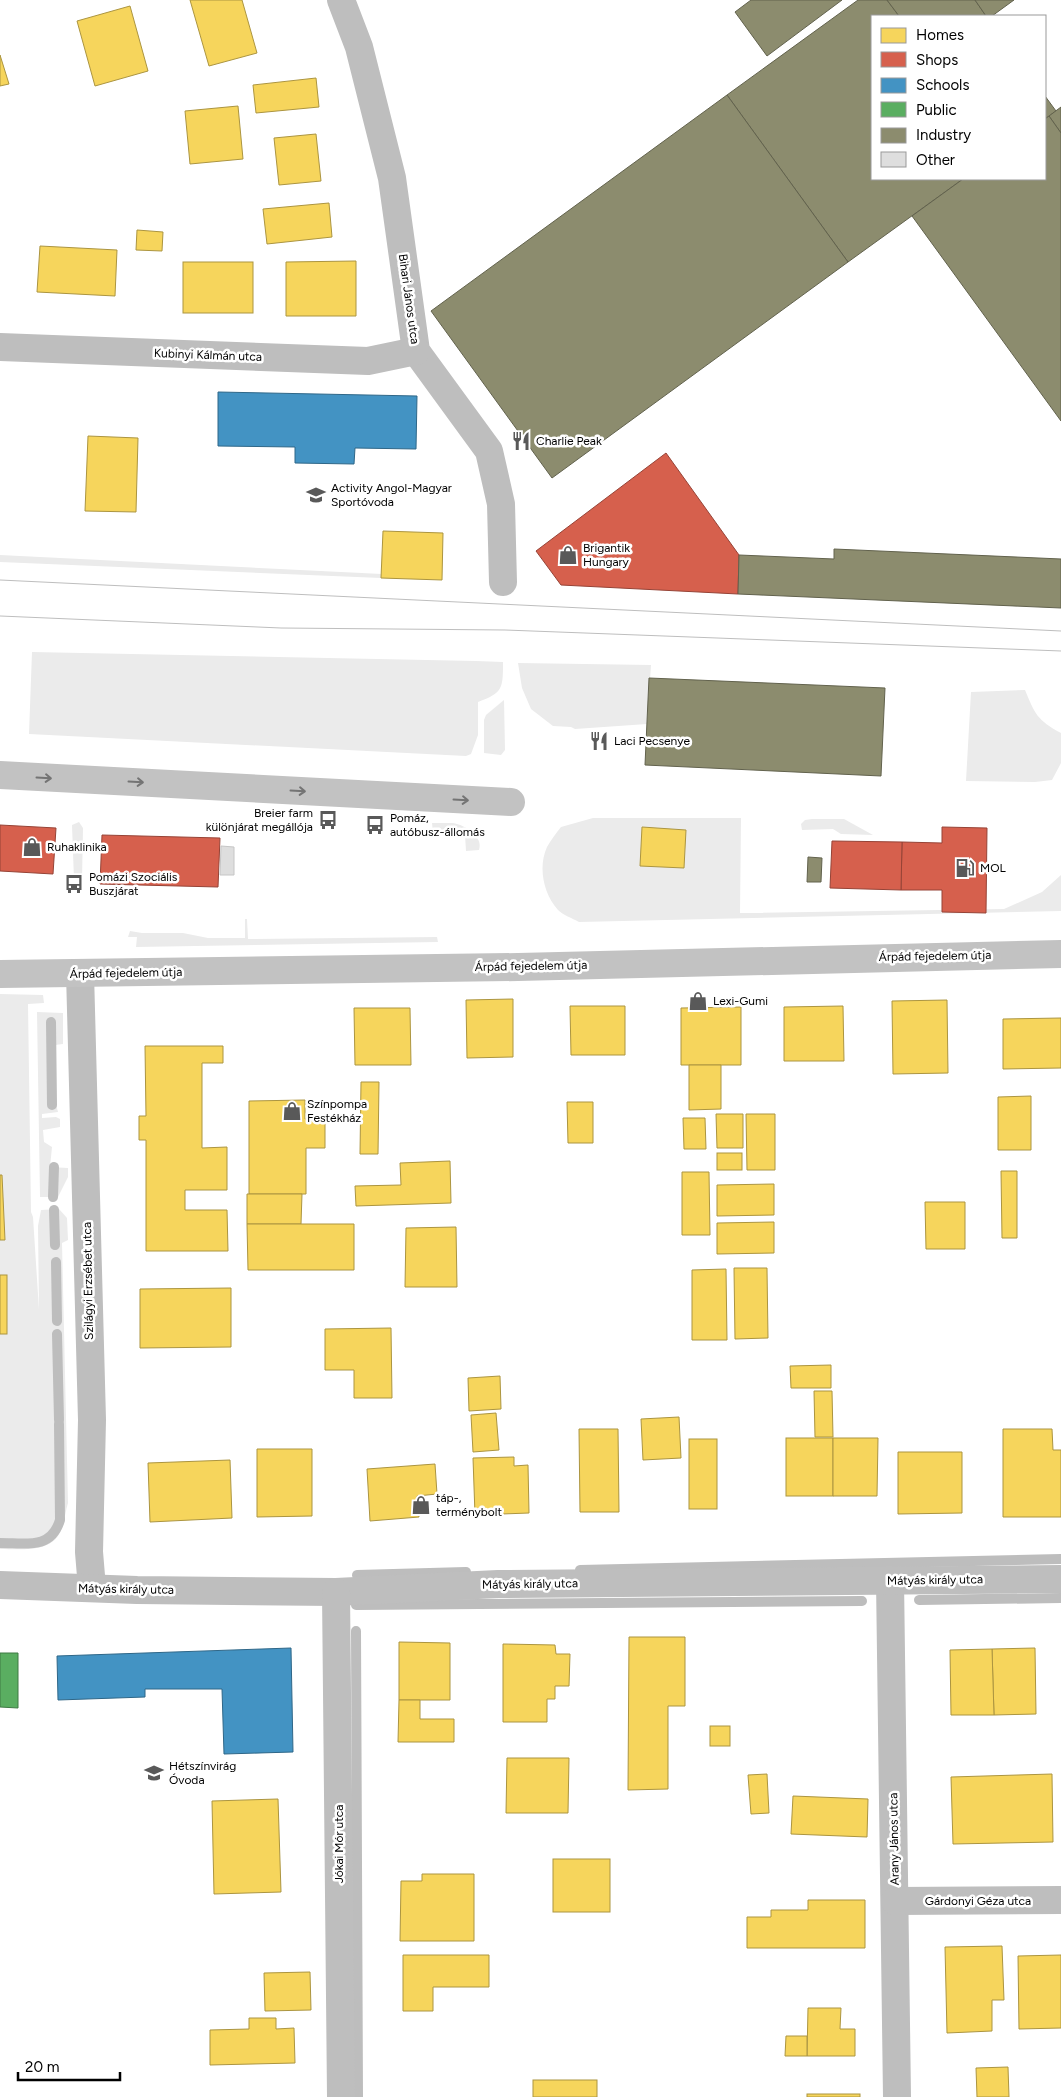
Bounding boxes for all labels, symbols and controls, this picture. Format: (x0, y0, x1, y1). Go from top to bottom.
legend (871, 15, 1046, 180)
text: Homes (916, 26, 964, 44)
text: Shops (916, 51, 958, 69)
text: Schools (916, 76, 969, 94)
text: Public (916, 101, 957, 119)
text: Industry (916, 126, 971, 144)
text: Other (916, 151, 955, 169)
street label: Bihari János utca (396, 253, 422, 345)
street label: Kubinyi Kálmán utca (154, 346, 262, 364)
restaurant icon: Charlie Peak (510, 430, 532, 452)
place label: Charlie Peak (536, 434, 602, 448)
place label: Activity Angol-Magyar Sportóvoda (331, 481, 452, 509)
school or university icon: Activity Angol-Magyar Sportóvoda (305, 484, 327, 506)
place label: Brigantik Hungary (583, 541, 630, 569)
shop icon: Brigantik Hungary (557, 544, 579, 566)
restaurant icon: Laci Pecsenye (588, 730, 610, 752)
place label: Laci Pecsenye (614, 734, 690, 748)
one-way arrow (35, 773, 51, 782)
one-way arrow (128, 778, 144, 787)
one-way arrow (290, 786, 306, 796)
one-way arrow (452, 795, 468, 804)
place label: Breier farm különjárat megállója (206, 806, 313, 834)
bus stop icon: Breier farm különjárat megállója (317, 809, 339, 831)
place label: Pomáz, autóbusz-állomás (390, 811, 485, 839)
bus stop icon: Pomáz, autóbusz-állomás (364, 814, 386, 836)
shop icon: Ruhaklinika (21, 836, 43, 858)
place label: Ruhaklinika (47, 840, 107, 854)
fuel station icon: MOL (954, 857, 976, 879)
place label: MOL (980, 861, 1006, 875)
place label: Pomázi Szociális Buszjárat (89, 870, 178, 898)
bus stop icon: Pomázi Szociális Buszjárat (63, 873, 85, 895)
street label: Árpád fejedelem útja (879, 948, 991, 964)
street label: Árpád fejedelem útja (475, 958, 587, 974)
street label: Árpád fejedelem útja (70, 965, 182, 981)
shop icon: Lexi-Gumi (687, 990, 709, 1012)
place label: Lexi-Gumi (713, 994, 768, 1008)
place label: Színpompa Festékház (307, 1097, 367, 1125)
shop icon: Színpompa Festékház (281, 1100, 303, 1122)
street label: Szilágyi Erzsébet utca (80, 1222, 96, 1340)
place label: táp-, terménybolt (436, 1491, 502, 1519)
shop icon: táp-, terménybolt (410, 1494, 432, 1516)
street label: Mátyás király utca (887, 1572, 983, 1588)
street label: Mátyás király utca (482, 1576, 578, 1592)
street label: Mátyás király utca (78, 1581, 174, 1597)
place label: Hétszínvirág Óvoda (169, 1759, 236, 1787)
school or university icon: Hétszínvirág Óvoda (143, 1762, 165, 1784)
street label: Arany János utca (886, 1793, 902, 1885)
street label: Jókai Mór utca (332, 1805, 346, 1883)
street label: Gárdonyi Géza utca (925, 1894, 1031, 1908)
scale bar (18, 2050, 120, 2082)
text: 20 m (25, 2058, 59, 2076)

